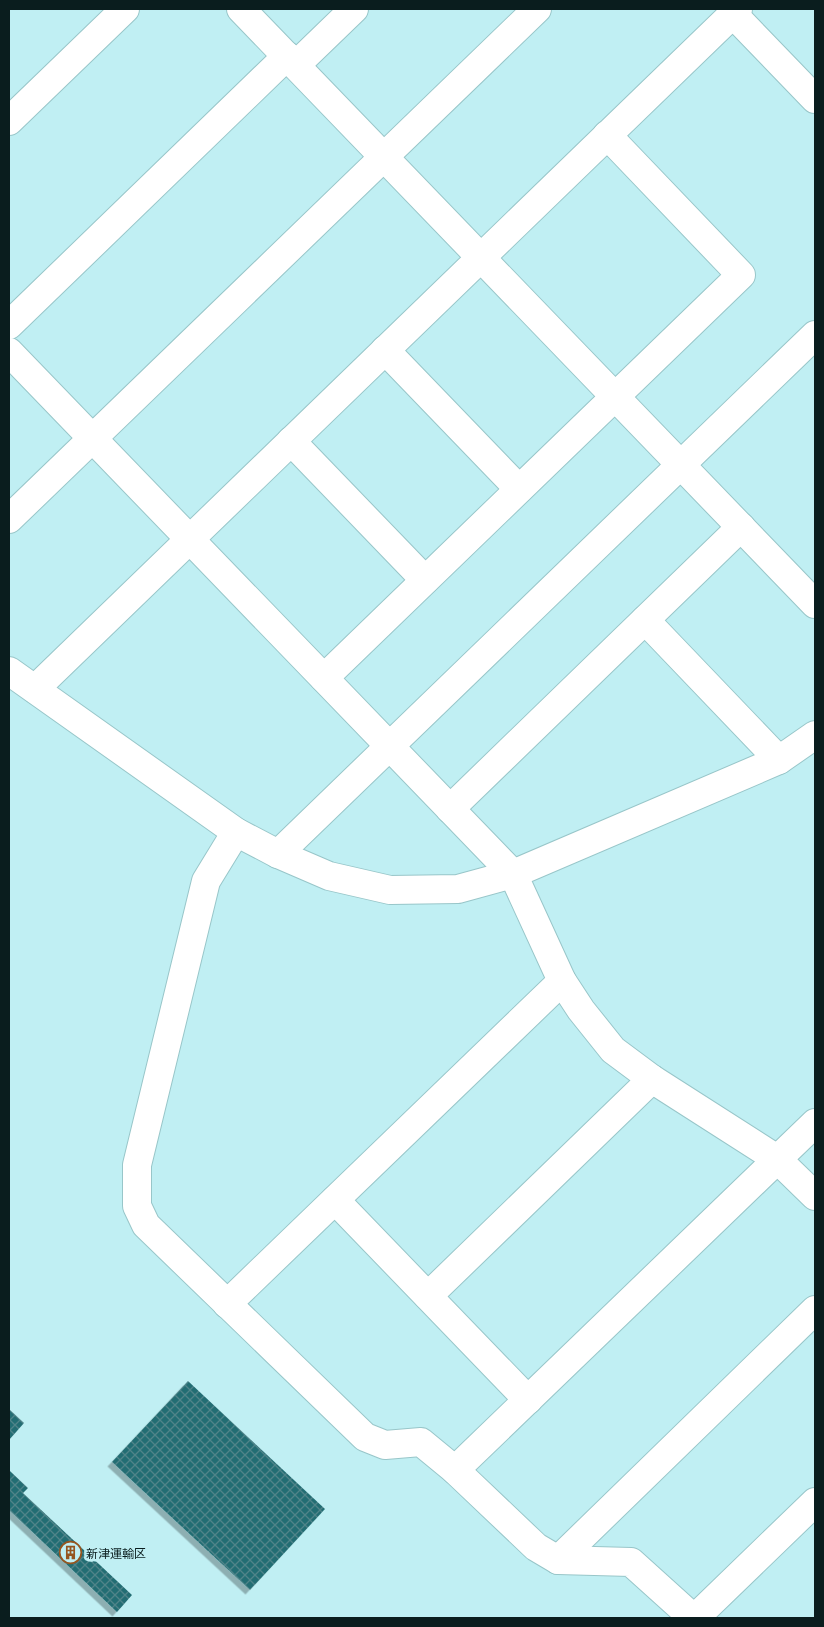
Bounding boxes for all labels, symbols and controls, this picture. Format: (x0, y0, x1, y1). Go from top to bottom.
building icon: 新津運輸区 (58, 1541, 82, 1565)
place label: 新津運輸区 (86, 1545, 146, 1562)

